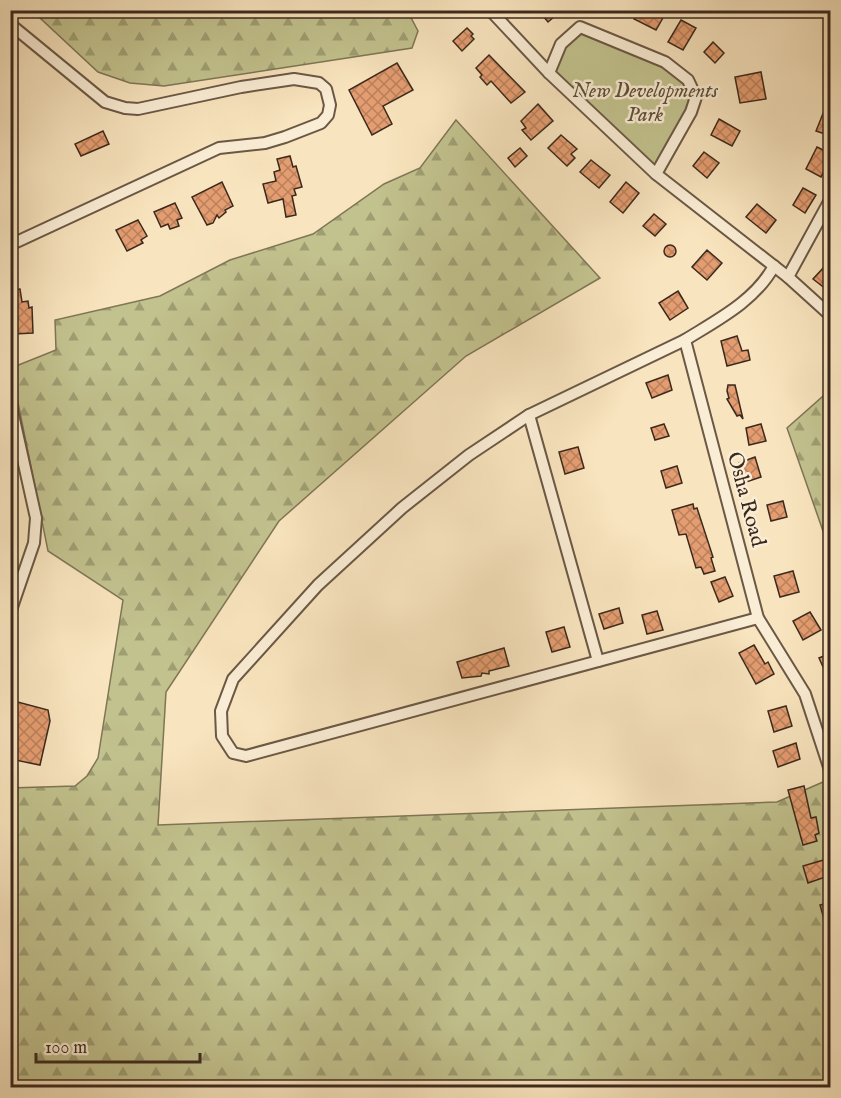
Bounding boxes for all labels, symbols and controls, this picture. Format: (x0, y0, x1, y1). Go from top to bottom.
park label: New Developments Park (572, 78, 719, 129)
street label: Osha Road (720, 449, 771, 551)
scale bar (36, 1026, 200, 1064)
text: 100 m (45, 1037, 87, 1060)

